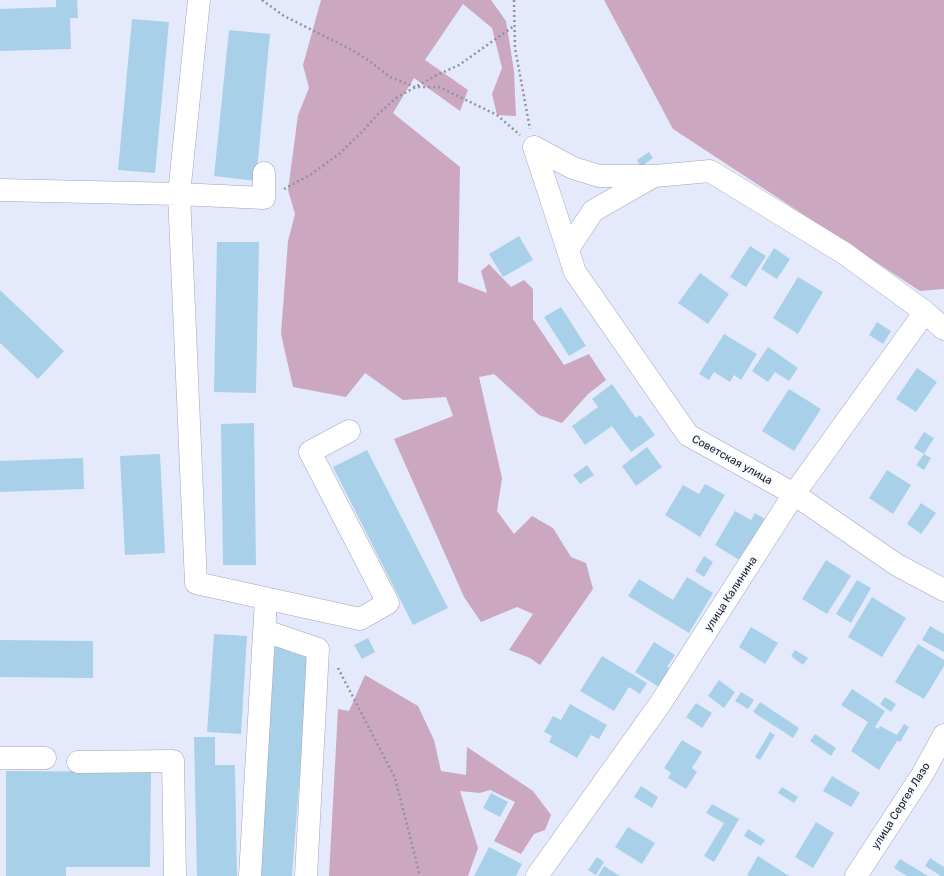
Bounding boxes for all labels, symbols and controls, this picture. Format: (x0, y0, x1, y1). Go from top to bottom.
street label: Советская улица (689, 432, 775, 488)
street label: улица Калинина (702, 554, 760, 634)
street label: улица Сергея Лазо (869, 760, 933, 852)

